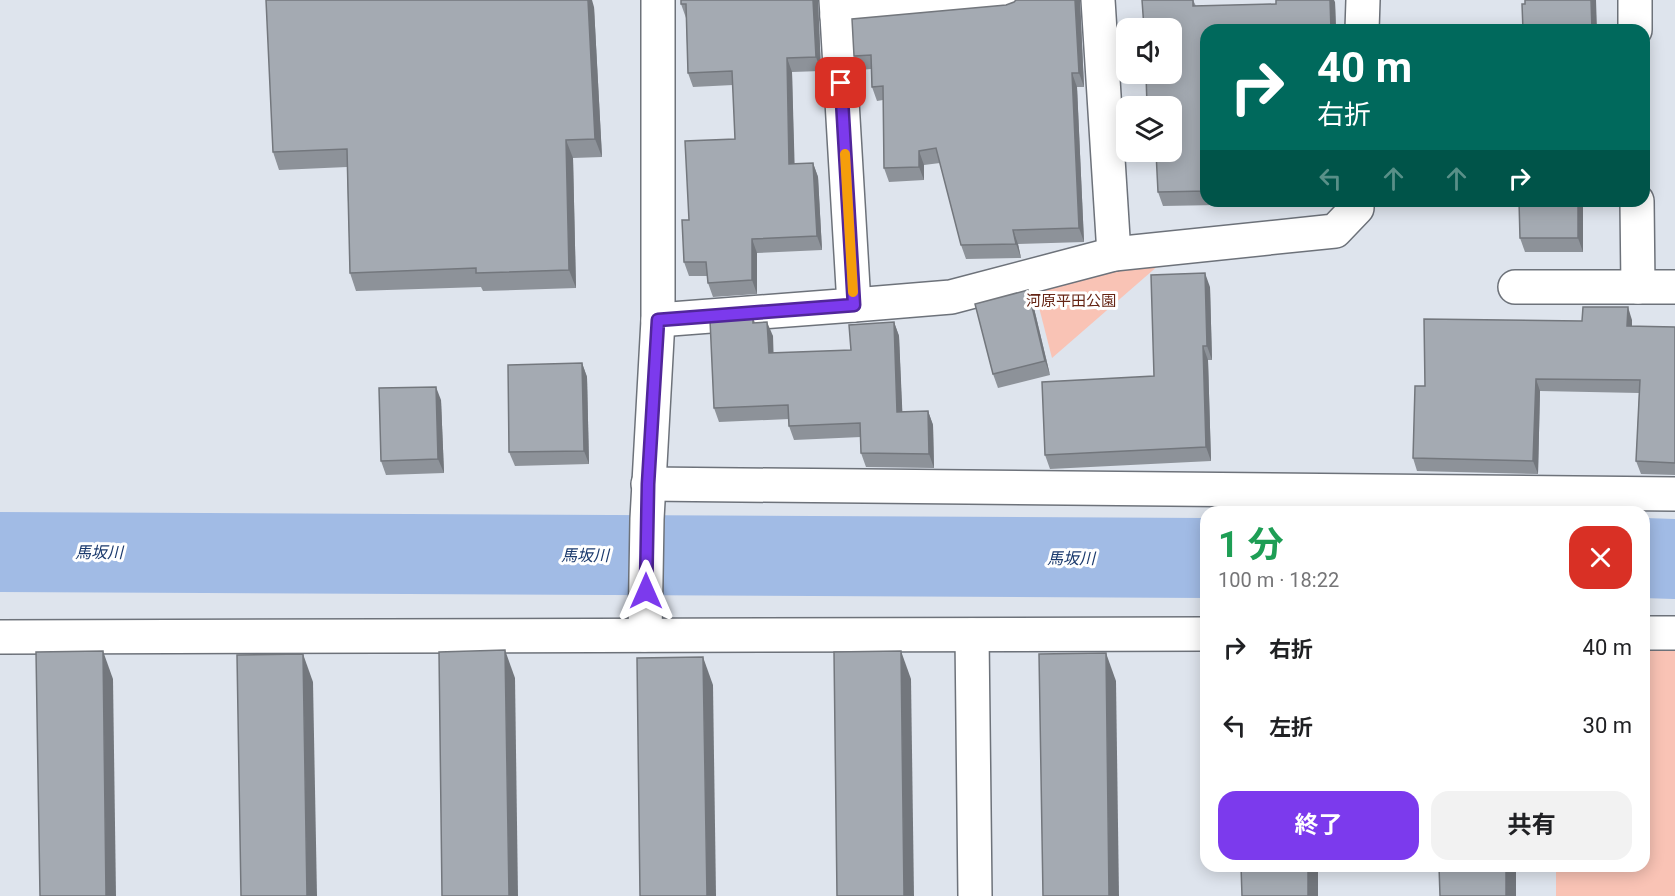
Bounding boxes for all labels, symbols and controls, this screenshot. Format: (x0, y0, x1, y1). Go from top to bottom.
map controls (1116, 18, 1182, 162)
button: sound (1116, 18, 1182, 84)
text: 40 m (1317, 43, 1412, 92)
icon: right (1218, 48, 1296, 126)
pin (815, 57, 866, 108)
icon: arrive (824, 66, 857, 99)
button: layers (1116, 96, 1182, 162)
text: 右折 (1317, 99, 1371, 131)
icon: left (1314, 162, 1347, 195)
icon: ahead (1377, 162, 1410, 195)
icon: ahead (1440, 162, 1473, 195)
icon: right (1503, 162, 1536, 195)
park label: 河原平田公園 (1026, 292, 1116, 310)
text: 1 分 (1218, 524, 1284, 566)
button: close (1569, 526, 1632, 589)
water label: 馬坂川 (75, 543, 125, 562)
water label: 馬坂川 (561, 546, 611, 565)
water label: 馬坂川 (1047, 549, 1097, 568)
position arrow (614, 559, 678, 623)
text: 100 m · 18:22 (1218, 568, 1339, 592)
icon: right (1218, 631, 1251, 664)
text: 40 m (1583, 635, 1632, 660)
text: 右折 (1269, 637, 1313, 662)
icon: left (1218, 709, 1251, 742)
text: 30 m (1583, 713, 1632, 738)
text: 左折 (1269, 715, 1313, 740)
button: 終了 (1218, 791, 1419, 860)
button: 共有 (1431, 791, 1632, 860)

